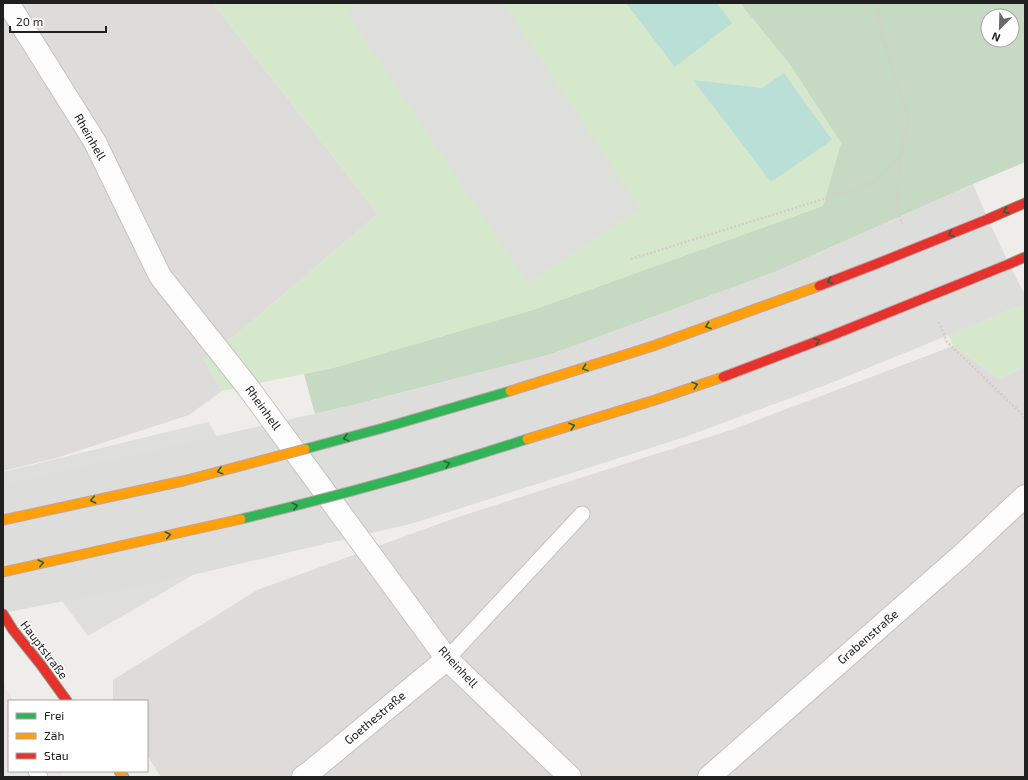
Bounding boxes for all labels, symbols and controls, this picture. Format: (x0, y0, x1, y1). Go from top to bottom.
scale bar (10, 8, 106, 34)
north arrow (980, 8, 1020, 48)
text: 20 m (16, 14, 43, 28)
text: N (990, 30, 1002, 45)
street label: Rheinhell (72, 111, 110, 163)
one-way arrow (1003, 206, 1011, 214)
one-way arrow (948, 229, 956, 237)
one-way arrow (827, 277, 834, 285)
one-way arrow (705, 322, 712, 330)
one-way arrow (814, 337, 821, 345)
one-way arrow (582, 363, 589, 372)
one-way arrow (692, 382, 699, 390)
street label: Rheinhell (243, 383, 285, 433)
one-way arrow (568, 422, 575, 431)
one-way arrow (342, 433, 349, 442)
one-way arrow (444, 460, 451, 469)
one-way arrow (217, 466, 224, 475)
one-way arrow (90, 496, 97, 504)
one-way arrow (292, 503, 298, 511)
one-way arrow (165, 532, 171, 540)
one-way arrow (38, 560, 44, 568)
street label: Grabenstraße (834, 606, 901, 666)
street label: Hauptstraße (18, 617, 71, 681)
street label: Rheinhell (436, 643, 482, 690)
street label: Goethestraße (341, 688, 408, 747)
legend (8, 700, 148, 772)
text: Frei (44, 708, 64, 722)
text: Zäh (44, 728, 64, 742)
text: Stau (44, 748, 69, 762)

